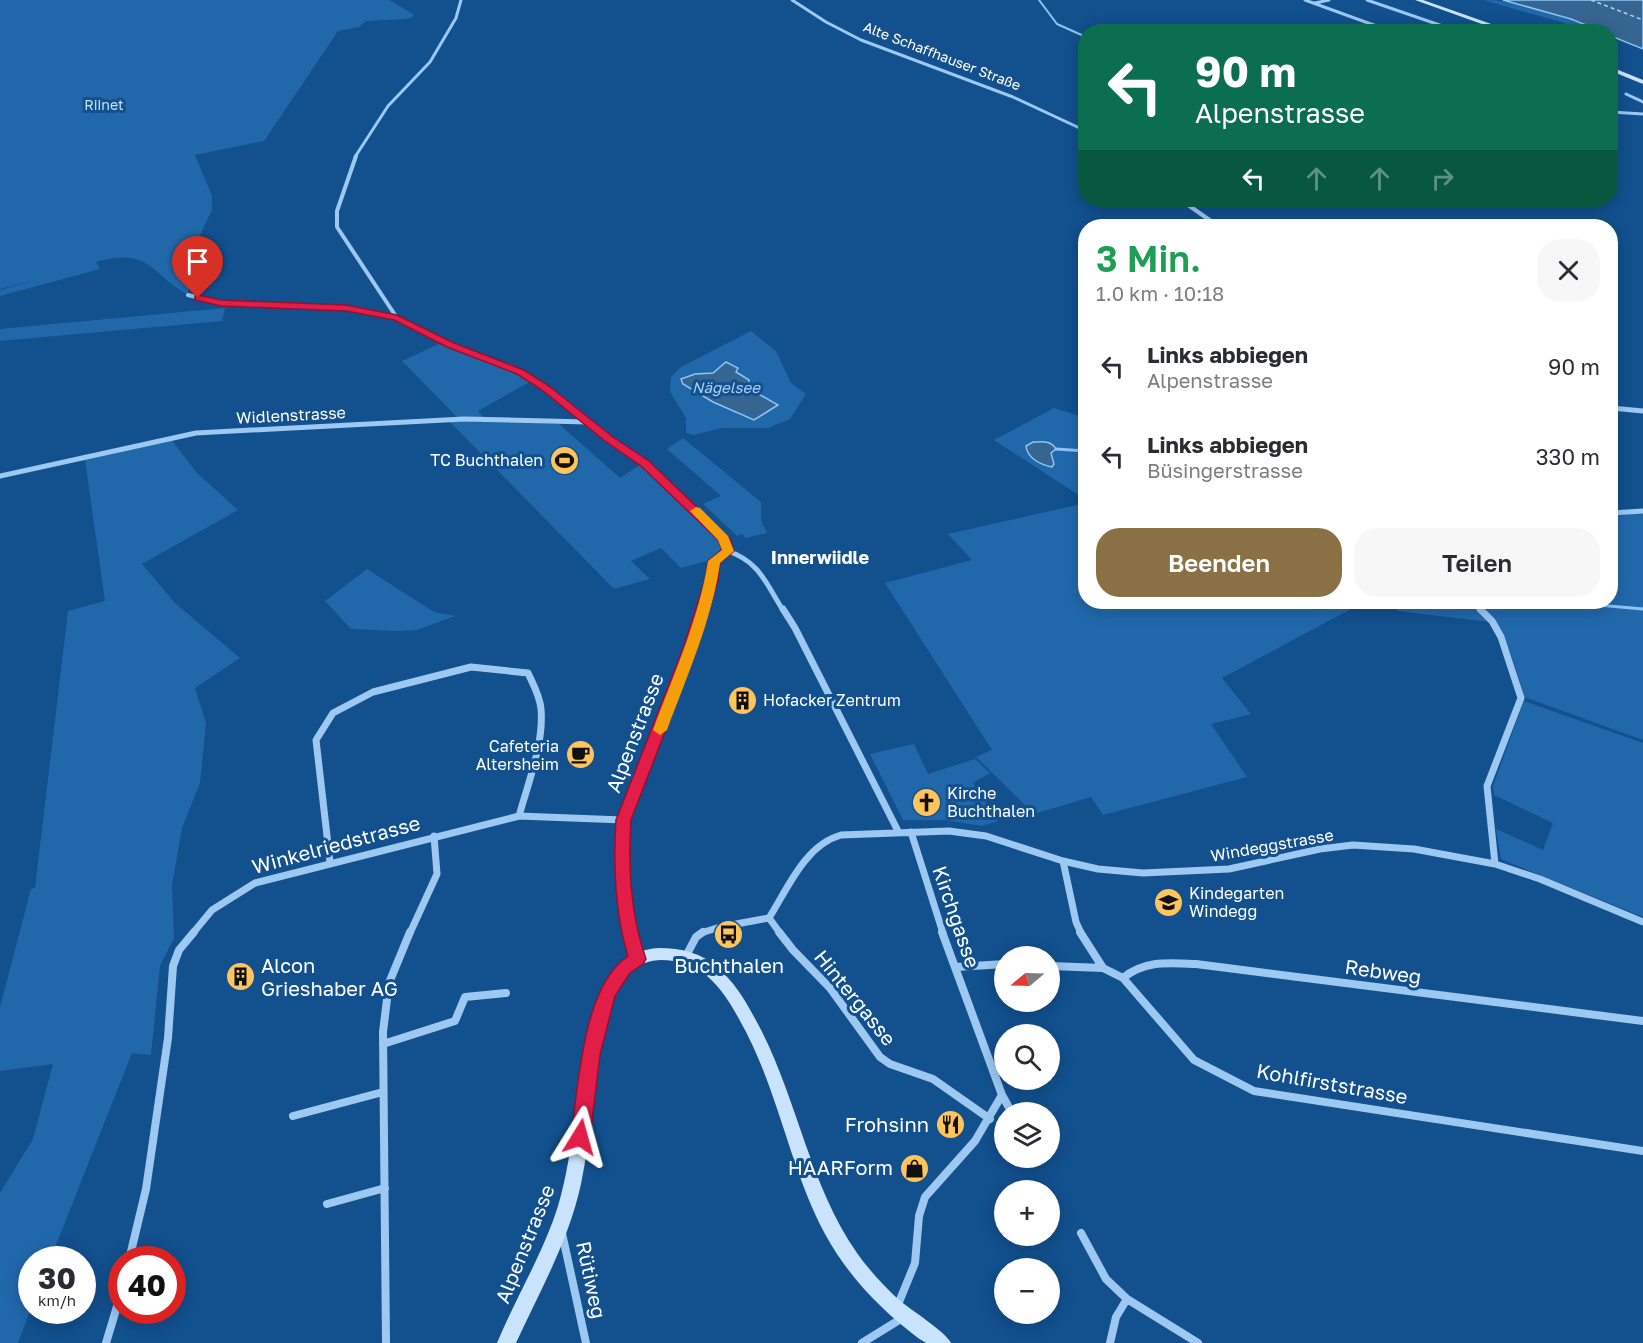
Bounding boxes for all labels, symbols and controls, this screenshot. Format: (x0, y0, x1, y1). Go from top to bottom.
street label: Alte Schaffhauser Straße (861, 18, 1023, 93)
text: 90 m (1195, 46, 1296, 96)
icon: left (1096, 48, 1174, 126)
park label: Riinet (84, 96, 124, 113)
text: Alpenstrasse (1195, 97, 1365, 129)
icon: left (1237, 162, 1270, 195)
icon: ahead (1300, 162, 1333, 195)
icon: ahead (1363, 162, 1396, 195)
icon: right (1426, 162, 1459, 195)
pin (172, 236, 223, 298)
text: 3 Min. (1096, 237, 1201, 280)
button: close (1537, 239, 1600, 302)
icon: arrive (181, 245, 214, 278)
text: 1.0 km · 10:18 (1096, 281, 1224, 305)
text: Links abbiegen (1147, 341, 1308, 368)
icon: left (1096, 350, 1129, 383)
text: 90 m (1548, 353, 1600, 380)
text: Alpenstrasse (1147, 368, 1273, 392)
water label: Nägelsee (692, 378, 761, 397)
street label: Widlenstrasse (236, 402, 346, 428)
text: Links abbiegen (1147, 431, 1308, 458)
icon: left (1096, 440, 1129, 473)
text: 330 m (1536, 443, 1600, 470)
sports icon: TC Buchthalen (548, 444, 580, 476)
place label: TC Buchthalen (430, 450, 543, 470)
text: Büsingerstrasse (1147, 458, 1303, 482)
button: Beenden (1096, 528, 1342, 597)
button: Teilen (1354, 528, 1600, 597)
district label: Innerwiidle (771, 546, 870, 568)
street label: Alpenstrasse (600, 670, 668, 796)
building icon: Hofacker Zentrum (726, 684, 758, 716)
place label: Hofacker Zentrum (763, 690, 901, 710)
place label: Cafeteria Altersheim (476, 736, 559, 774)
cafe icon: Cafeteria Altersheim (564, 739, 596, 771)
place label: Kirche Buchthalen (947, 783, 1035, 821)
church icon: Kirche Buchthalen (910, 786, 942, 818)
street label: Winkelriedstrasse (249, 810, 422, 878)
street label: Windeggstrasse (1209, 824, 1335, 866)
street label: Kirchgasse (928, 862, 986, 971)
place label: Kindegarten Windegg (1189, 883, 1284, 921)
school or university icon: Kindegarten Windegg (1152, 886, 1184, 918)
bus stop icon: Buchthalen (713, 919, 745, 951)
street label: Hintergasse (810, 945, 902, 1050)
north arrow (994, 946, 1060, 1012)
map controls (994, 946, 1060, 1324)
place label: Alcon Grieshaber AG (261, 953, 398, 1000)
place label: Buchthalen (674, 953, 784, 977)
street label: Rebweg (1343, 954, 1423, 988)
building icon: Alcon Grieshaber AG (224, 961, 256, 993)
button: search (994, 1024, 1060, 1090)
street label: Kohlfirststrasse (1255, 1058, 1410, 1108)
button: layers (994, 1102, 1060, 1168)
position arrow (548, 1105, 612, 1169)
restaurant icon: Frohsinn (934, 1109, 966, 1141)
place label: Frohsinn (845, 1112, 929, 1136)
shop icon: HAARForm (898, 1152, 930, 1184)
place label: HAARForm (788, 1155, 893, 1179)
button: + (994, 1180, 1060, 1246)
street label: Alpenstrasse (489, 1181, 559, 1306)
street label: Rütiweg (572, 1239, 612, 1321)
speed limit sign: 40 (108, 1246, 186, 1324)
button: − (994, 1258, 1060, 1324)
text: 30 (38, 1260, 76, 1296)
text: km/h (38, 1291, 76, 1309)

